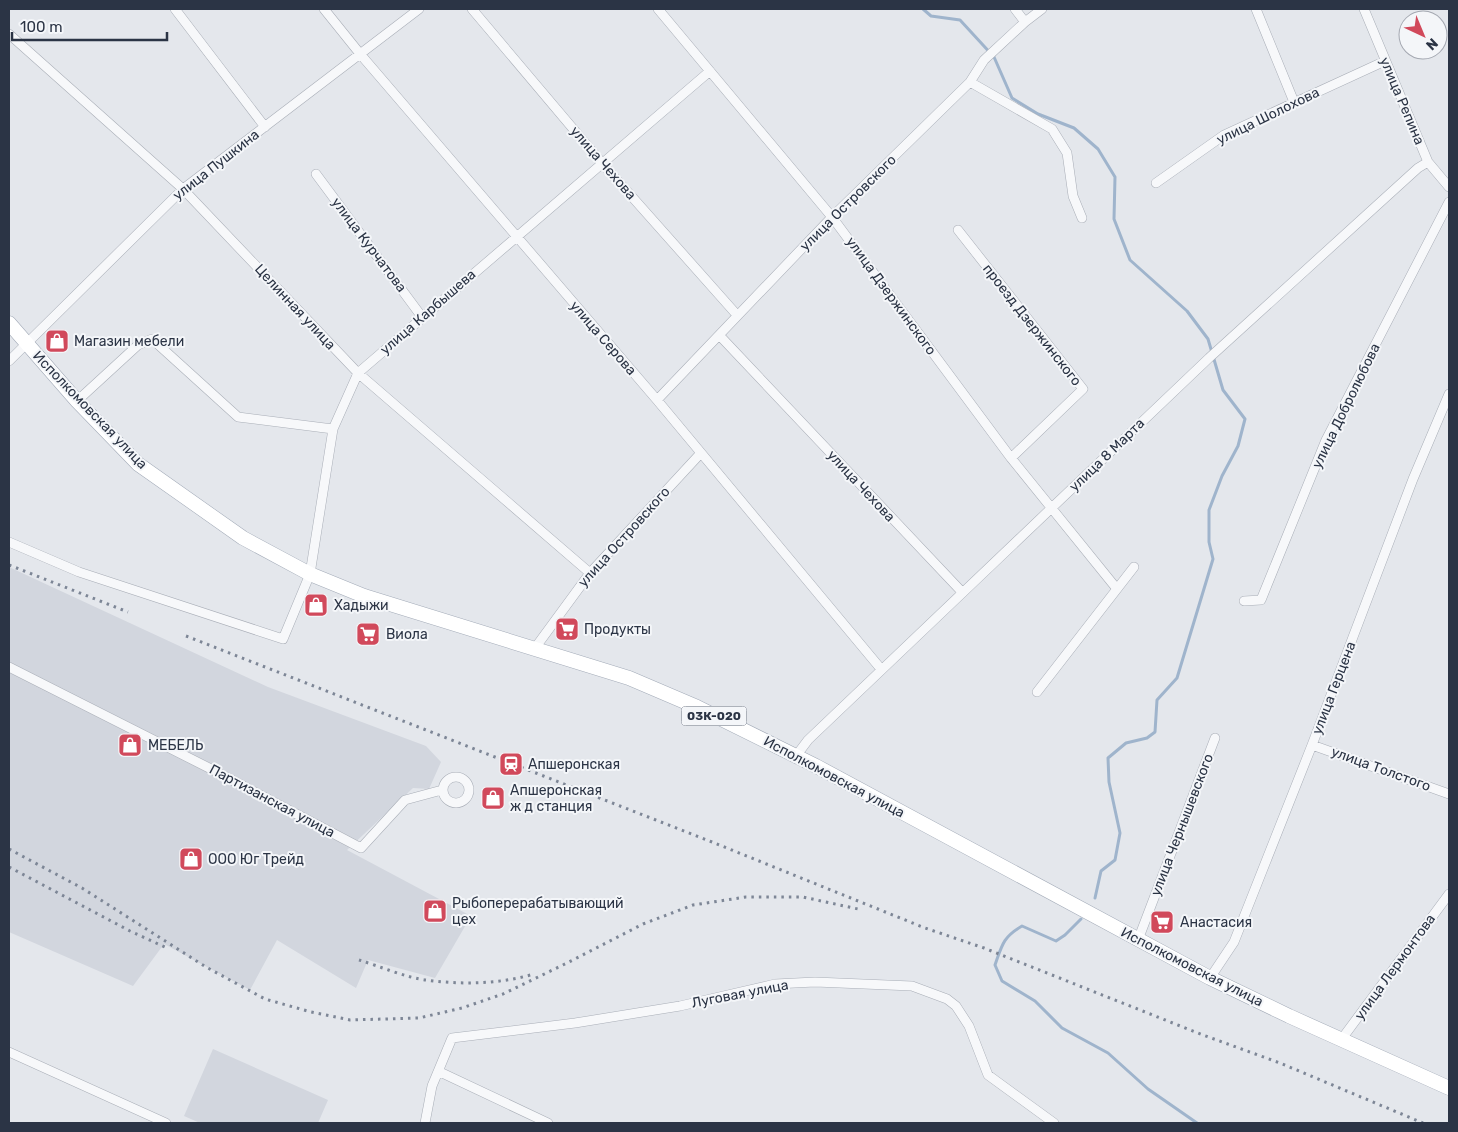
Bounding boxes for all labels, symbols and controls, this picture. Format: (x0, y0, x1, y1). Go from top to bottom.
scale bar (12, 10, 168, 42)
north arrow (1398, 10, 1448, 60)
text: 100 m (20, 18, 62, 36)
text: N (1422, 34, 1441, 54)
street label: улица Репина (1376, 55, 1428, 147)
street label: улица Шолохова (1214, 84, 1322, 148)
street label: улица Чехова (566, 123, 640, 203)
street label: улица Пушкина (170, 126, 262, 204)
street label: улица Островского (796, 151, 900, 255)
street label: улица Курчатова (328, 194, 410, 296)
street label: улица Дзержинского (842, 234, 940, 358)
street label: Целинная улица (251, 261, 339, 353)
street label: проезд Дзержинского (979, 261, 1085, 389)
street label: улица Карбышева (377, 266, 479, 358)
street label: улица Серова (566, 297, 640, 379)
shop icon: Магазин мебели (44, 328, 70, 354)
place label: Магазин мебели (74, 333, 184, 350)
street label: улица Добролюбова (1308, 341, 1384, 471)
street label: Исполкомовская улица (29, 347, 151, 473)
street label: улица 8 Марта (1066, 415, 1148, 495)
street label: улица Чехова (823, 447, 899, 525)
street label: улица Островского (574, 483, 674, 591)
shop icon: Хадыжи (303, 592, 329, 618)
place label: Хадыжи (334, 597, 389, 614)
supermarket icon: Продукты (554, 616, 580, 642)
supermarket icon: Виола (355, 621, 381, 647)
place label: Продукты (584, 621, 651, 638)
place label: Виола (386, 626, 428, 643)
street label: улица Герцена (1308, 639, 1360, 737)
road number: 03К-020 (682, 706, 746, 726)
shop icon: МЕБЕЛЬ (117, 732, 143, 758)
street label: Исполкомовская улица (761, 733, 907, 821)
place label: МЕБЕЛЬ (148, 737, 203, 754)
street label: улица Толстого (1329, 743, 1433, 795)
station icon: Апшеронская (498, 751, 524, 777)
street label: улица Чернышевского (1147, 751, 1217, 899)
place label: Апшеронская (528, 756, 620, 773)
street label: Партизанская улица (206, 761, 338, 841)
place label: Апшеронская ж д станция (510, 782, 602, 815)
shop icon: Апшеронская ж д станция (480, 785, 506, 811)
shop icon: ООО Юг Трейд (178, 846, 204, 872)
place label: ООО Юг Трейд (208, 851, 304, 868)
place label: Рыбоперерабатывающий цех (452, 895, 624, 928)
shop icon: Рыбоперерабатывающий цех (422, 898, 448, 924)
supermarket icon: Анастасия (1149, 909, 1175, 935)
street label: улица Лермонтова (1351, 911, 1439, 1023)
place label: Анастасия (1180, 914, 1252, 931)
street label: Исполкомовская улица (1118, 924, 1266, 1010)
street label: Луговая улица (690, 976, 790, 1012)

